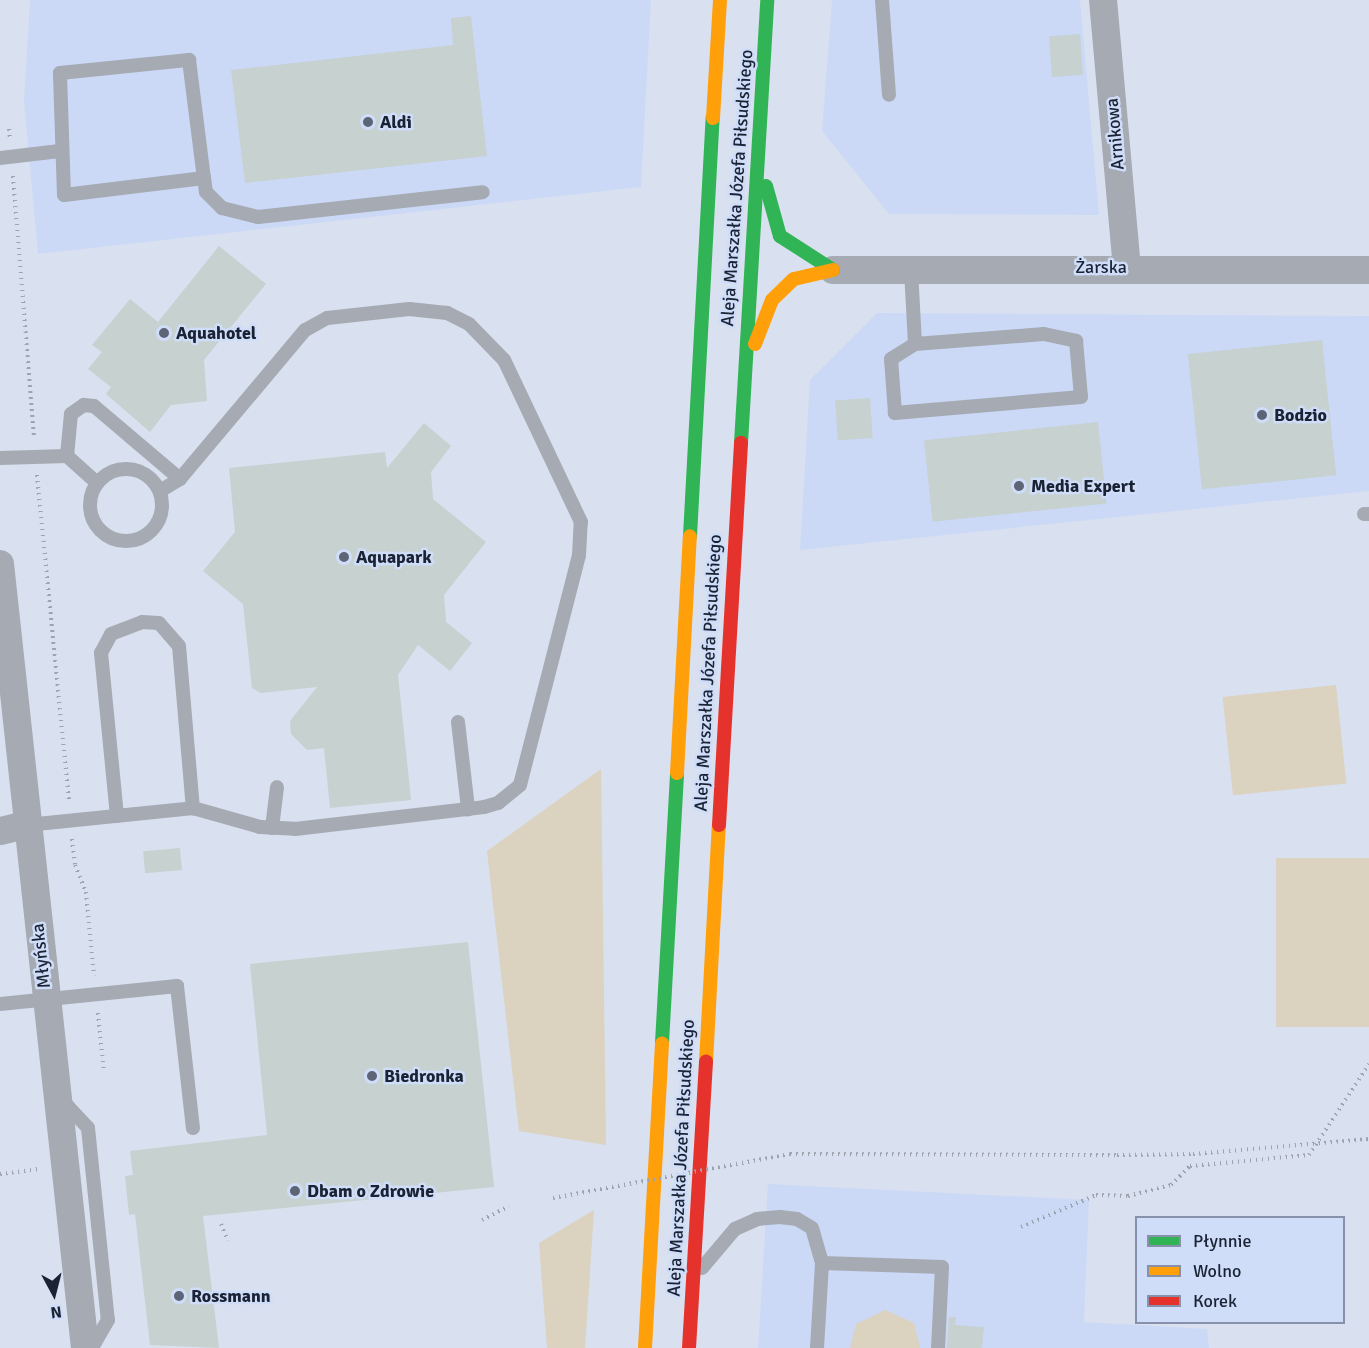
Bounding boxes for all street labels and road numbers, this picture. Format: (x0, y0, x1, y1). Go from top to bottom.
street label: Aleja Marszałka Józefa Piłsudskiego (717, 49, 757, 327)
street label: Arnikowa (1101, 97, 1129, 171)
street label: Żarska (1075, 256, 1127, 278)
street label: Aleja Marszałka Józefa Piłsudskiego (690, 534, 726, 812)
street label: Młyńska (27, 922, 55, 990)
street label: Aleja Marszałka Józefa Piłsudskiego (663, 1019, 699, 1297)

